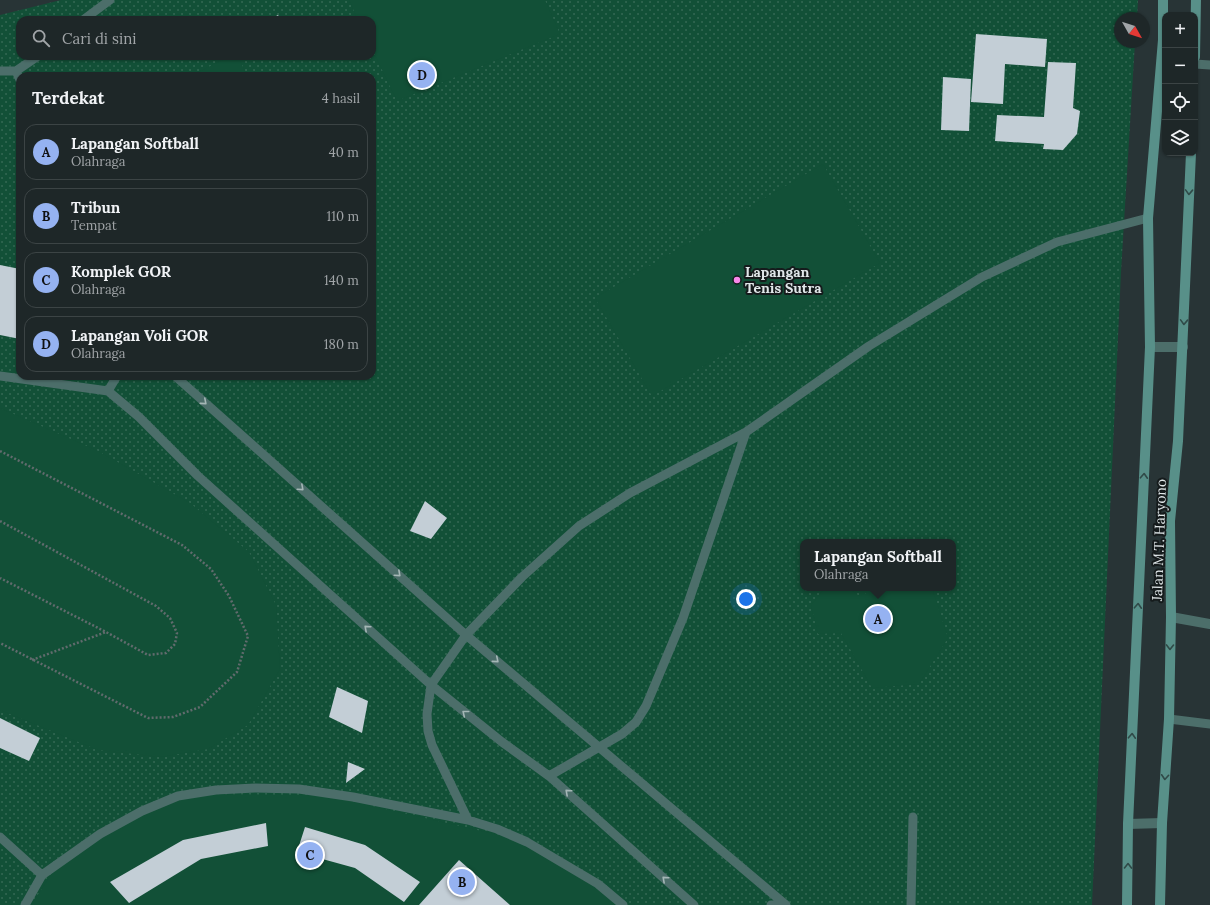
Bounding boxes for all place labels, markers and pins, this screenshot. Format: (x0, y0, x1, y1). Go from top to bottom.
pin: D (409, 60, 435, 90)
place label: Lapangan Tenis Sutra (745, 263, 822, 297)
marker: Lapangan Tenis Sutra (732, 275, 742, 285)
pin: A (865, 604, 891, 634)
pin: C (297, 840, 323, 870)
pin: B (449, 867, 475, 897)

